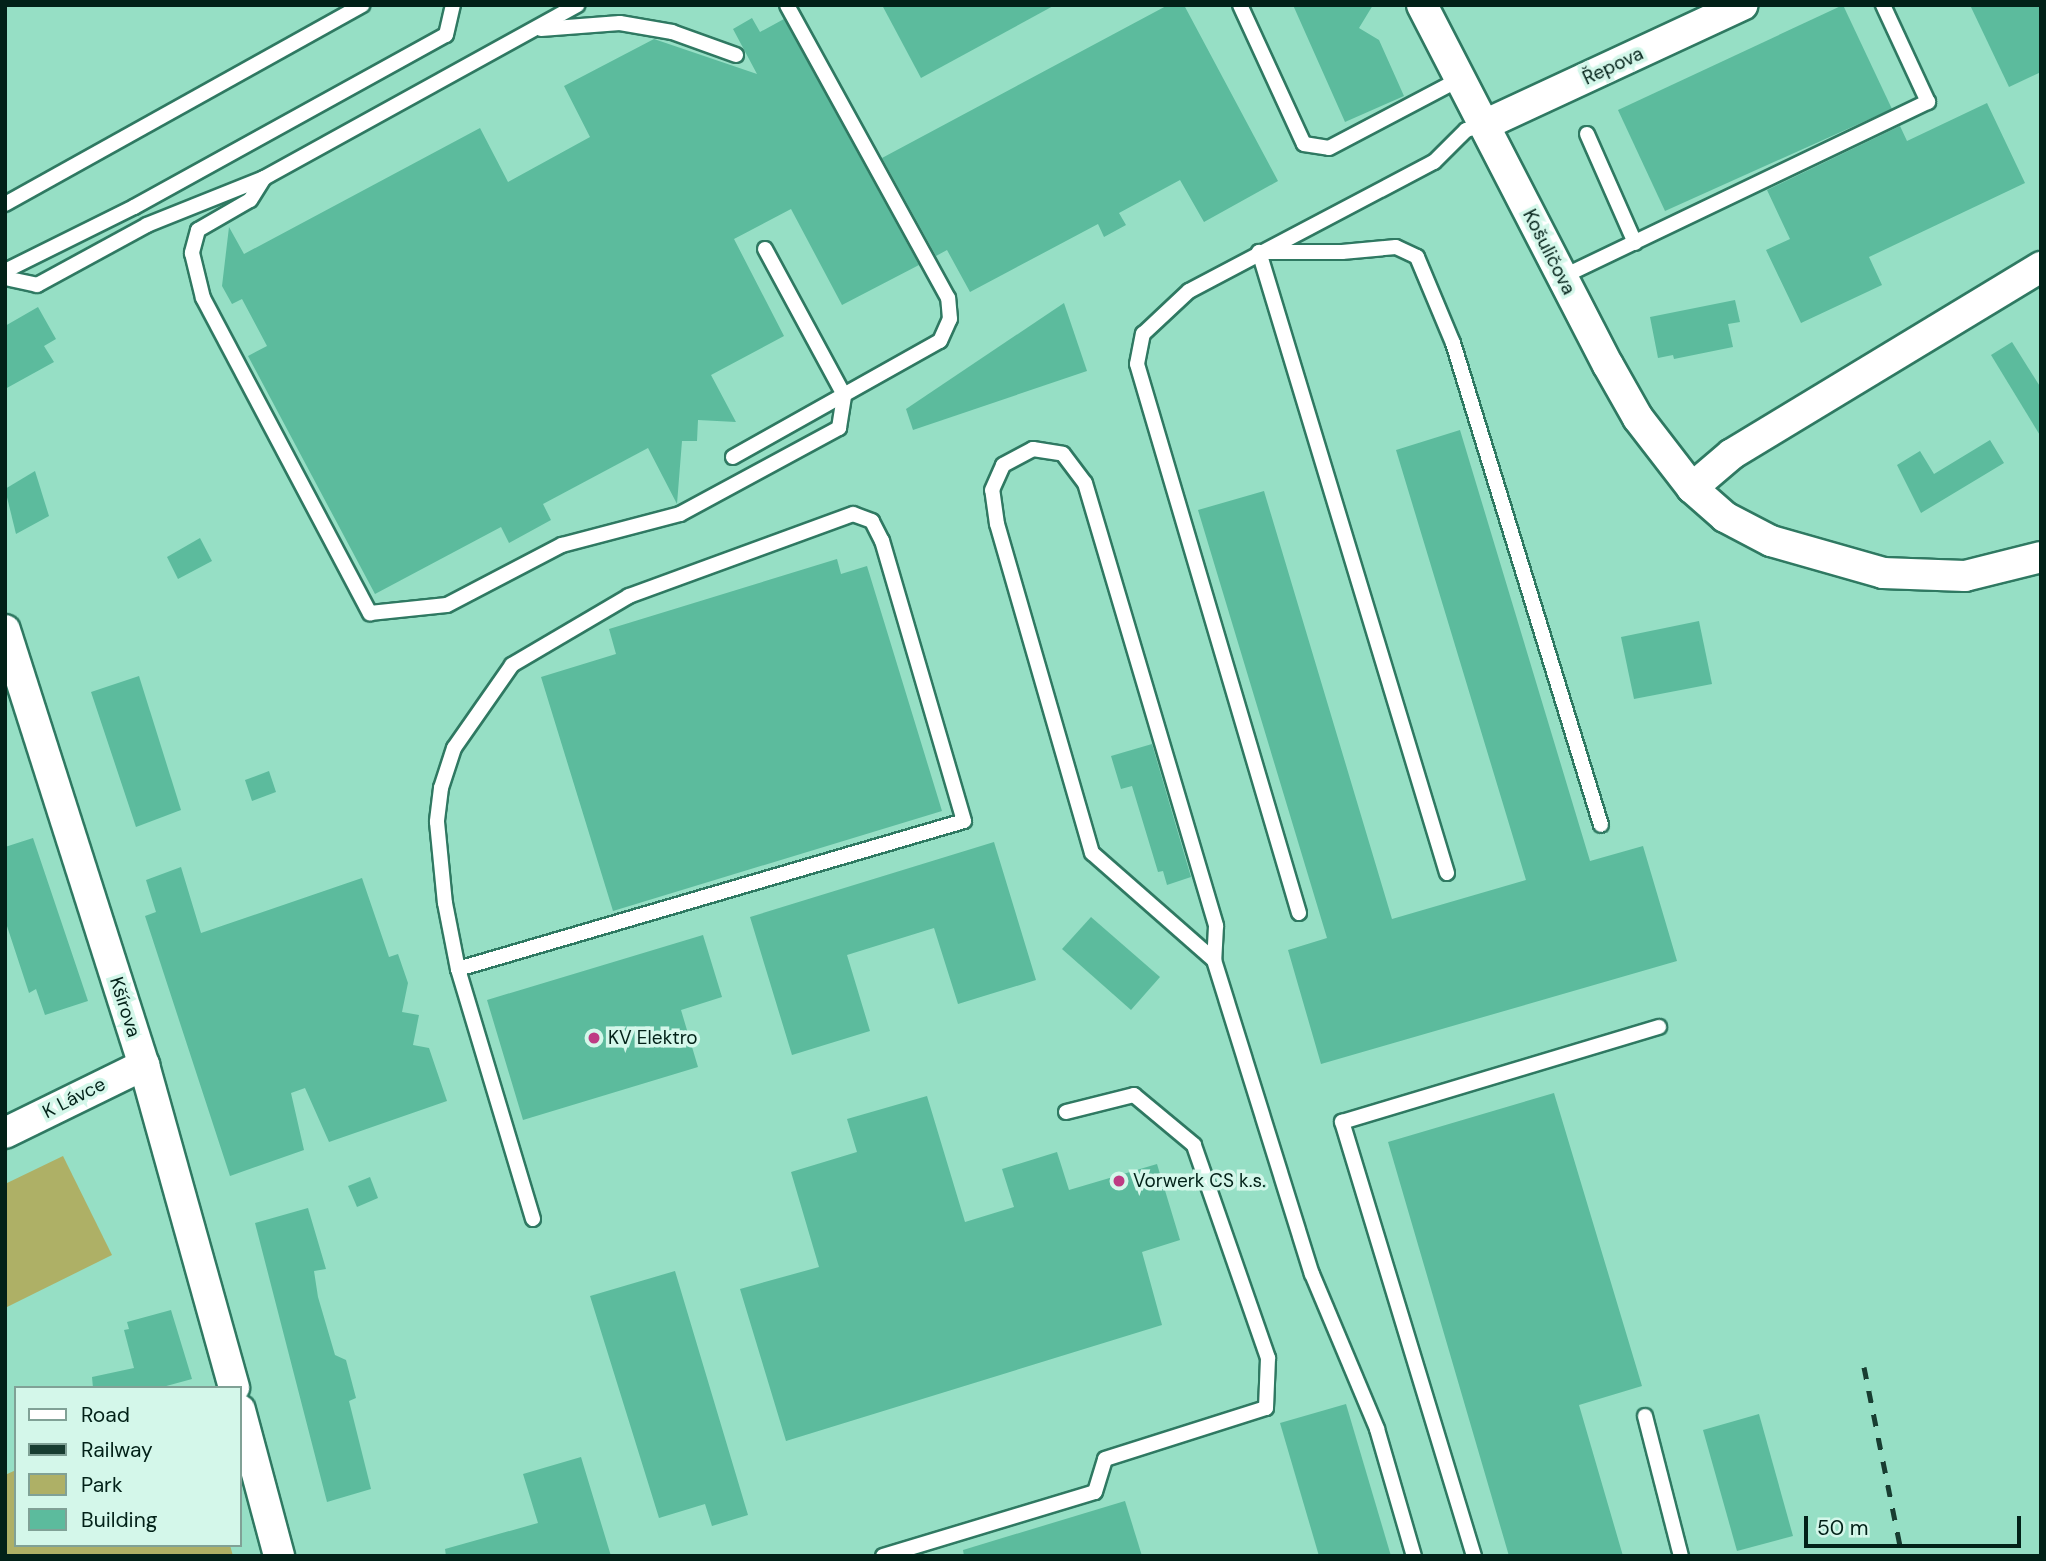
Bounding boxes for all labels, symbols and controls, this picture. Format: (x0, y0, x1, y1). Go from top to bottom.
street label: Řepova (1579, 42, 1647, 90)
street label: Košuličova (1518, 206, 1580, 298)
street label: Kšírova (105, 974, 145, 1040)
place label: KV Elektro (608, 1027, 698, 1049)
marker: KV Elektro (586, 1030, 602, 1046)
street label: K Lávce (39, 1073, 109, 1123)
place label: Vorwerk CS k.s. (1133, 1170, 1266, 1192)
marker: Vorwerk CS k.s. (1111, 1173, 1127, 1189)
legend (14, 1386, 242, 1547)
text: Road (81, 1401, 130, 1429)
text: Railway (81, 1436, 153, 1464)
text: Park (81, 1471, 122, 1499)
scale bar (1808, 1502, 2025, 1546)
text: Building (81, 1506, 157, 1534)
text: 50 m (1817, 1514, 1868, 1542)

